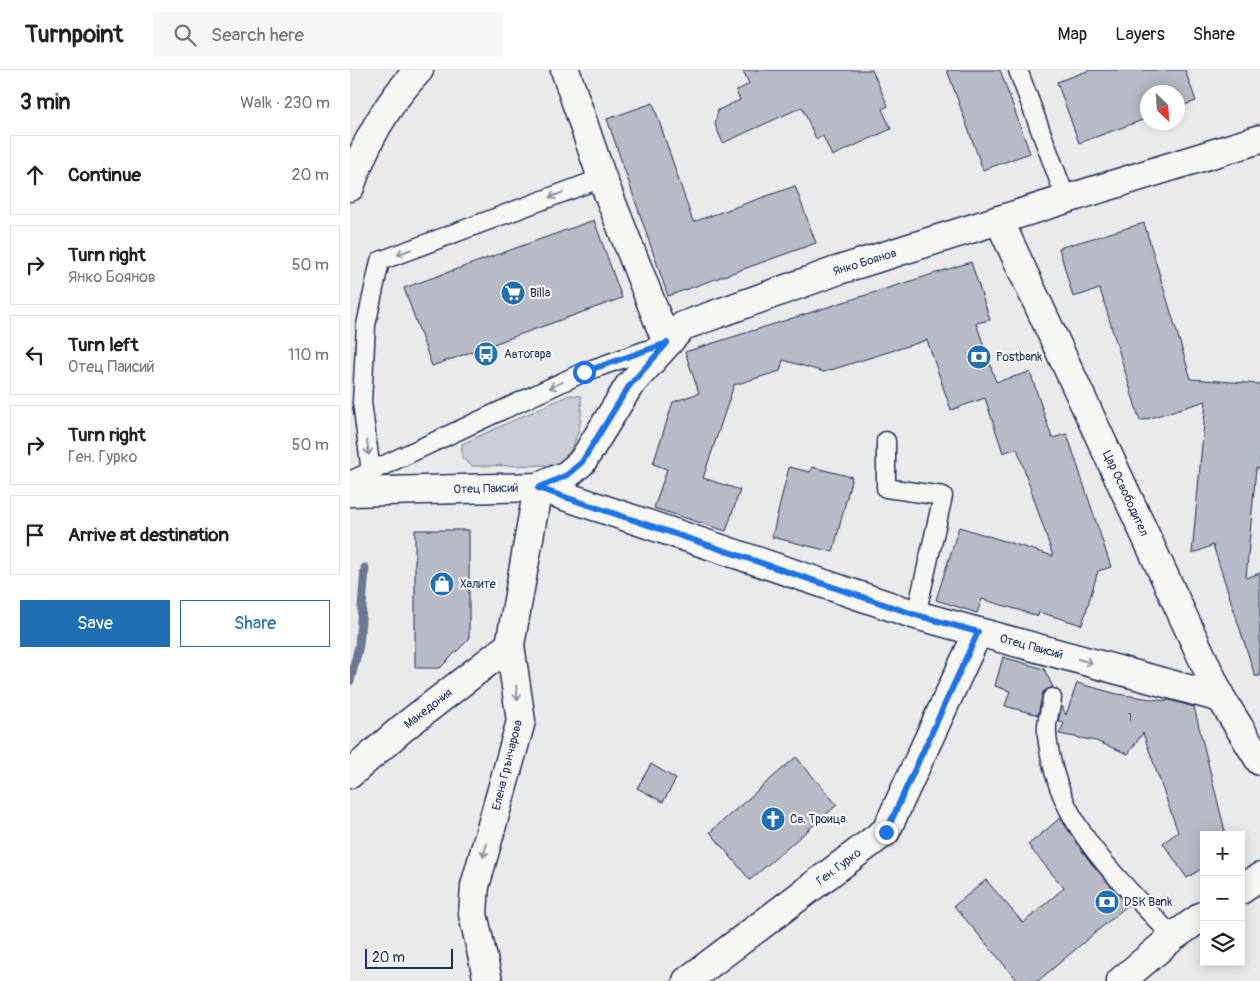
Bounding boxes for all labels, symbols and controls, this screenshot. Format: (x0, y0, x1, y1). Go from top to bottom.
search box (153, 12, 503, 57)
text: Turnpoint (25, 20, 123, 49)
icon: search (171, 21, 199, 49)
text: Search here (211, 23, 304, 47)
text: Map (1058, 23, 1087, 46)
text: Layers (1115, 23, 1165, 46)
text: Share (1193, 23, 1235, 46)
north arrow (1140, 85, 1185, 130)
text: 3 min (20, 89, 70, 116)
text: Walk · 230 m (240, 93, 330, 113)
icon: ahead (21, 161, 49, 189)
text: Continue (68, 163, 141, 187)
text: 20 m (291, 165, 329, 185)
one-way arrow (549, 191, 565, 200)
text: Turn right (68, 243, 146, 267)
street label: Янко Боянов (831, 245, 899, 280)
one-way arrow (397, 248, 412, 257)
icon: right (21, 251, 49, 279)
text: 50 m (292, 255, 329, 275)
text: Янко Боянов (68, 267, 156, 287)
supermarket icon: Billa (500, 280, 526, 306)
place label: Billa (530, 286, 551, 301)
text: Turn left (68, 333, 138, 357)
icon: left (21, 341, 49, 369)
bus stop icon: Автогара (473, 341, 499, 367)
bank icon: Postbank (966, 344, 992, 370)
text: 110 m (288, 345, 329, 365)
place label: Автогара (504, 347, 551, 362)
place label: Postbank (996, 350, 1042, 365)
text: Отец Паисий (68, 357, 155, 377)
route start (573, 361, 596, 384)
one-way arrow (549, 381, 564, 391)
text: Turn right (68, 423, 146, 447)
icon: right (21, 431, 49, 459)
text: 50 m (292, 435, 329, 455)
one-way arrow (363, 440, 373, 456)
text: Ген. Гурко (68, 447, 137, 467)
street label: Цар Освободител (1099, 448, 1152, 539)
street label: Отец Паисий (453, 481, 519, 497)
icon: arrive (21, 521, 49, 549)
text: Arrive at destination (68, 523, 229, 547)
shop icon: Халите (429, 571, 455, 597)
place label: Халите (460, 577, 496, 592)
button: Save (20, 600, 170, 647)
button: Share (180, 600, 330, 647)
street label: Отец Паисий (998, 631, 1065, 663)
one-way arrow (1076, 657, 1092, 666)
one-way arrow (512, 684, 522, 700)
street label: Македония (401, 685, 456, 732)
house number: 1 (1128, 712, 1132, 724)
street label: Елена Грънчарова (489, 718, 526, 812)
church icon: Св. Троица (760, 806, 786, 832)
place label: Св. Троица (790, 812, 846, 827)
route end (875, 821, 898, 844)
map controls (1200, 831, 1245, 966)
button: + (1200, 831, 1245, 876)
one-way arrow (480, 842, 489, 858)
street label: Ген. Гурко (814, 845, 865, 889)
button: − (1200, 876, 1245, 921)
bank icon: DSK Bank (1094, 889, 1120, 915)
place label: DSK Bank (1124, 895, 1172, 910)
button: layers (1200, 921, 1245, 966)
scale bar (365, 946, 452, 969)
text: 20 m (372, 949, 405, 966)

